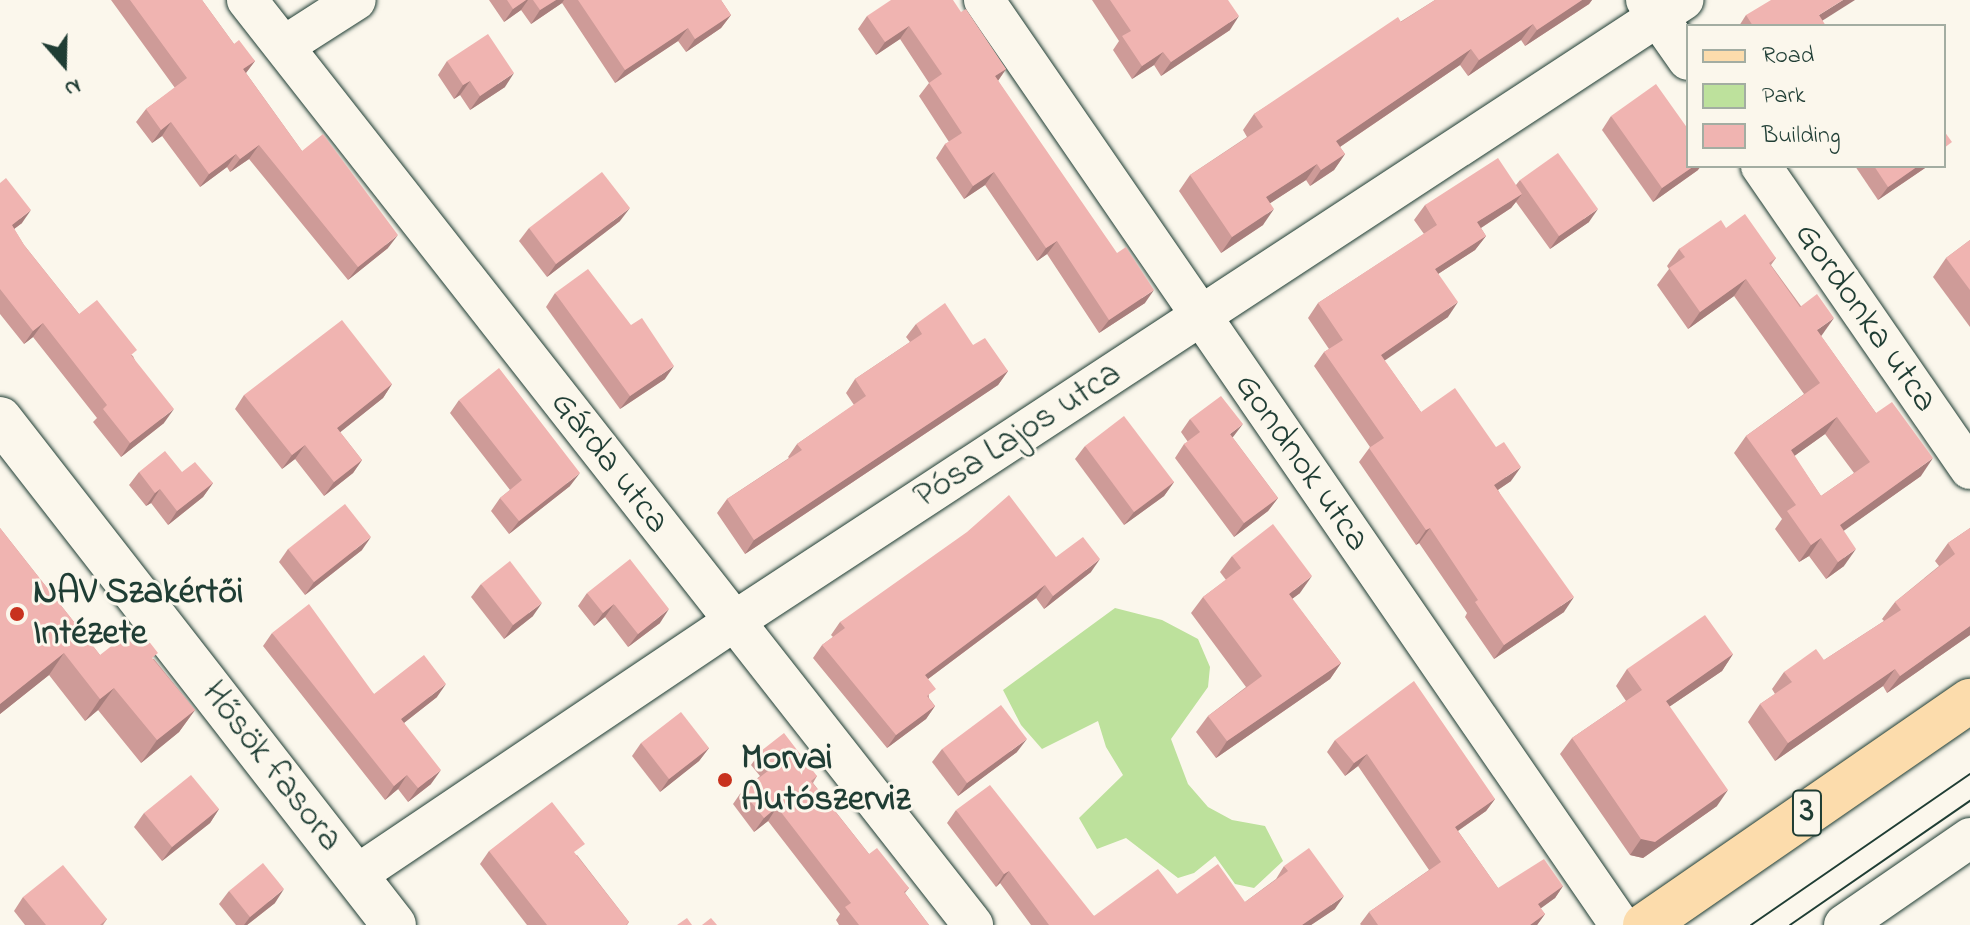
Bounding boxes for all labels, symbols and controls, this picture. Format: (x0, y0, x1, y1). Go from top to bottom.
north arrow (24, 24, 104, 104)
legend (1686, 24, 1946, 168)
text: Road (1762, 39, 1814, 74)
text: N (60, 69, 85, 104)
text: Park (1762, 79, 1805, 114)
text: Building (1762, 119, 1841, 154)
street label: Gordonka utca (1784, 215, 1946, 421)
street label: Pósa Lajos utca (906, 353, 1130, 519)
street label: Gondnok utca (1224, 366, 1378, 560)
street label: Gárda utca (540, 383, 678, 543)
place label: NAV Szakértői Intézete (33, 571, 243, 656)
marker: NAV Szakértői Intézete (8, 605, 26, 623)
street label: Hősök fasora (191, 673, 351, 861)
place label: Morvai Autószerviz (741, 737, 911, 822)
marker: Morvai Autószerviz (716, 771, 734, 789)
road number: 3 (1791, 783, 1823, 843)

